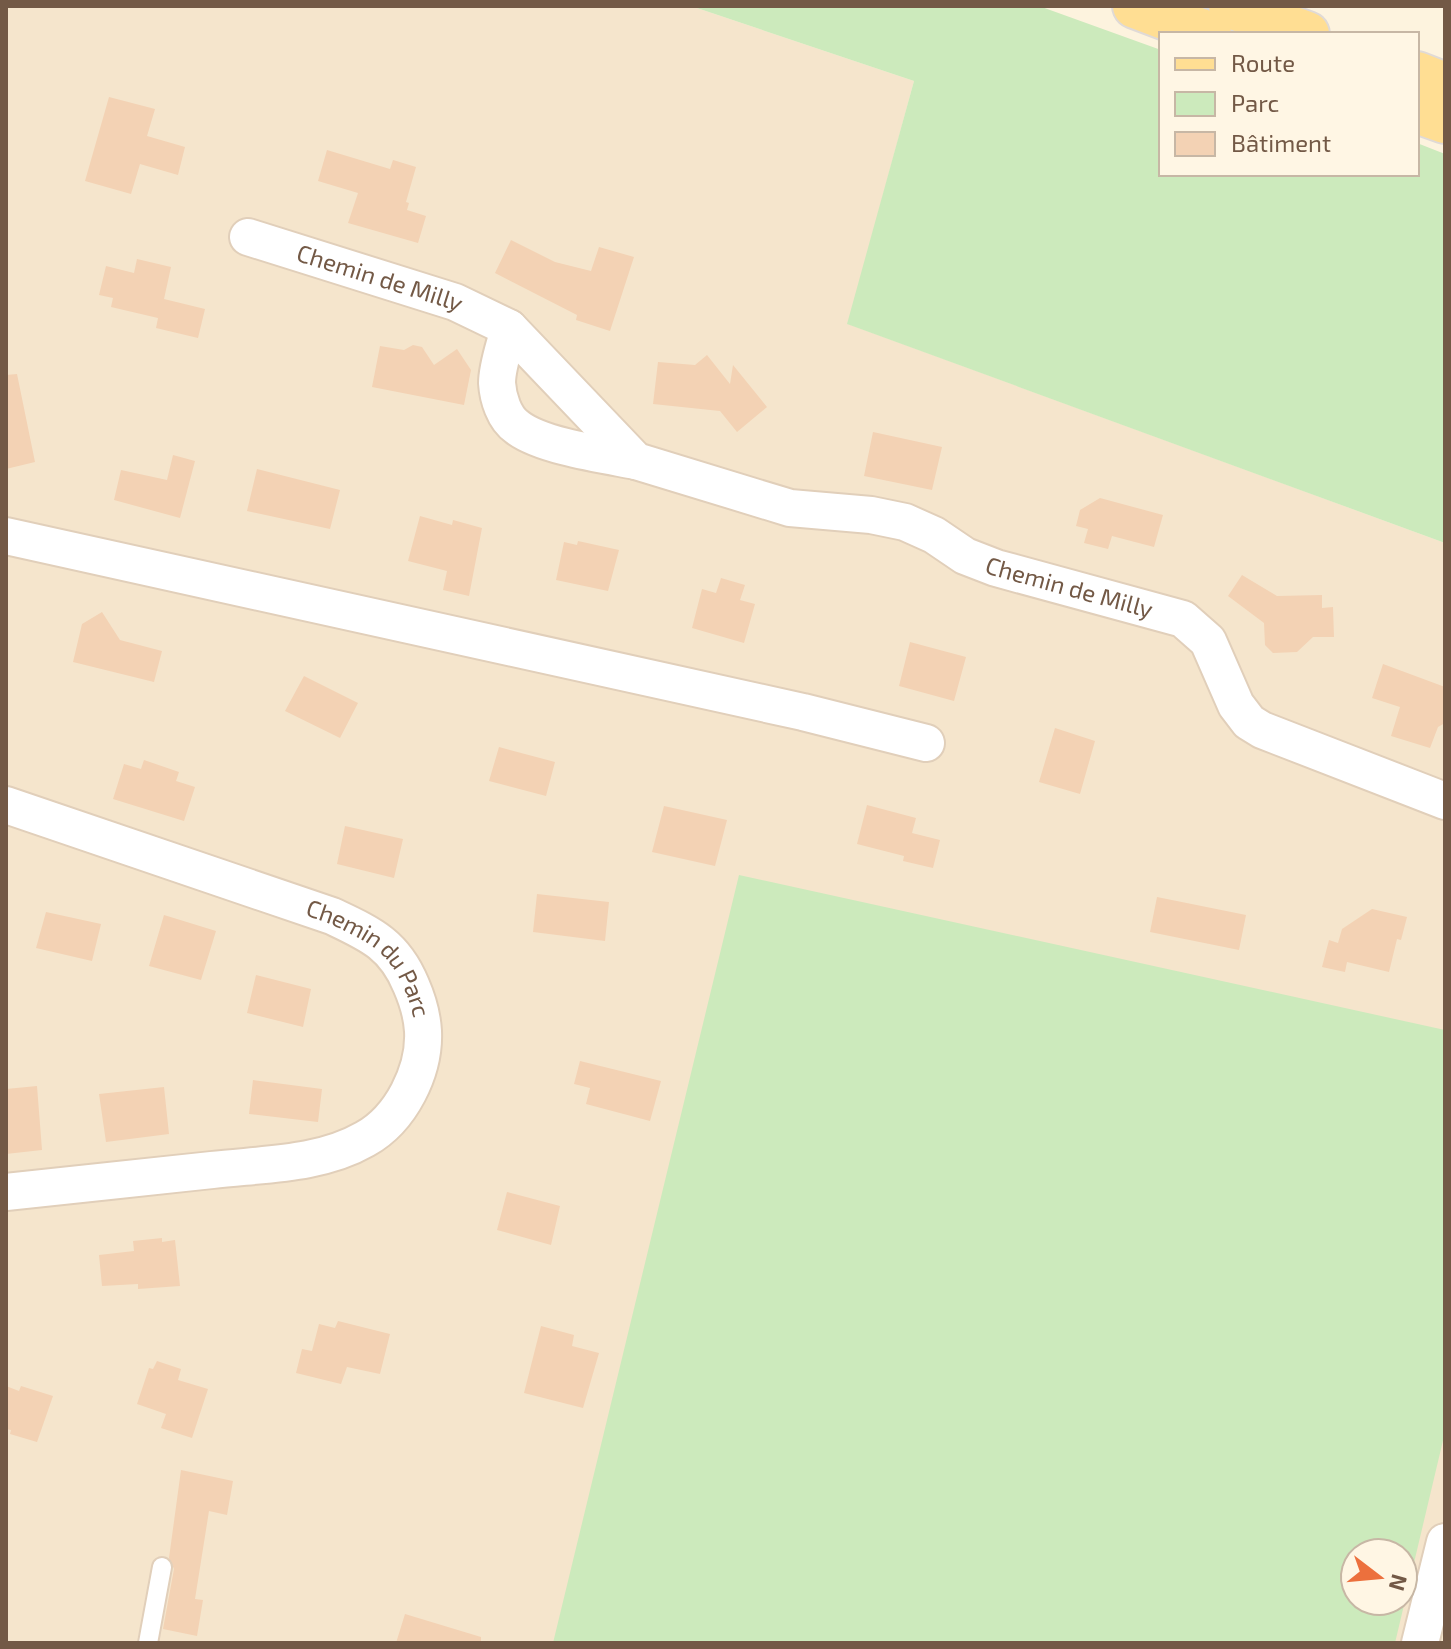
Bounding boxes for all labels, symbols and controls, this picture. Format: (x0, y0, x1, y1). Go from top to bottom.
legend (1159, 32, 1419, 176)
text: Route (1231, 48, 1295, 77)
text: Parc (1231, 88, 1279, 117)
text: Bâtiment (1231, 128, 1331, 157)
street label: Chemin de Milly (294, 237, 469, 317)
street label: Chemin de Milly (982, 549, 1157, 623)
street label: Chemin du Parc (303, 892, 437, 1020)
north arrow (1339, 1537, 1419, 1617)
text: N (1385, 1572, 1414, 1594)

